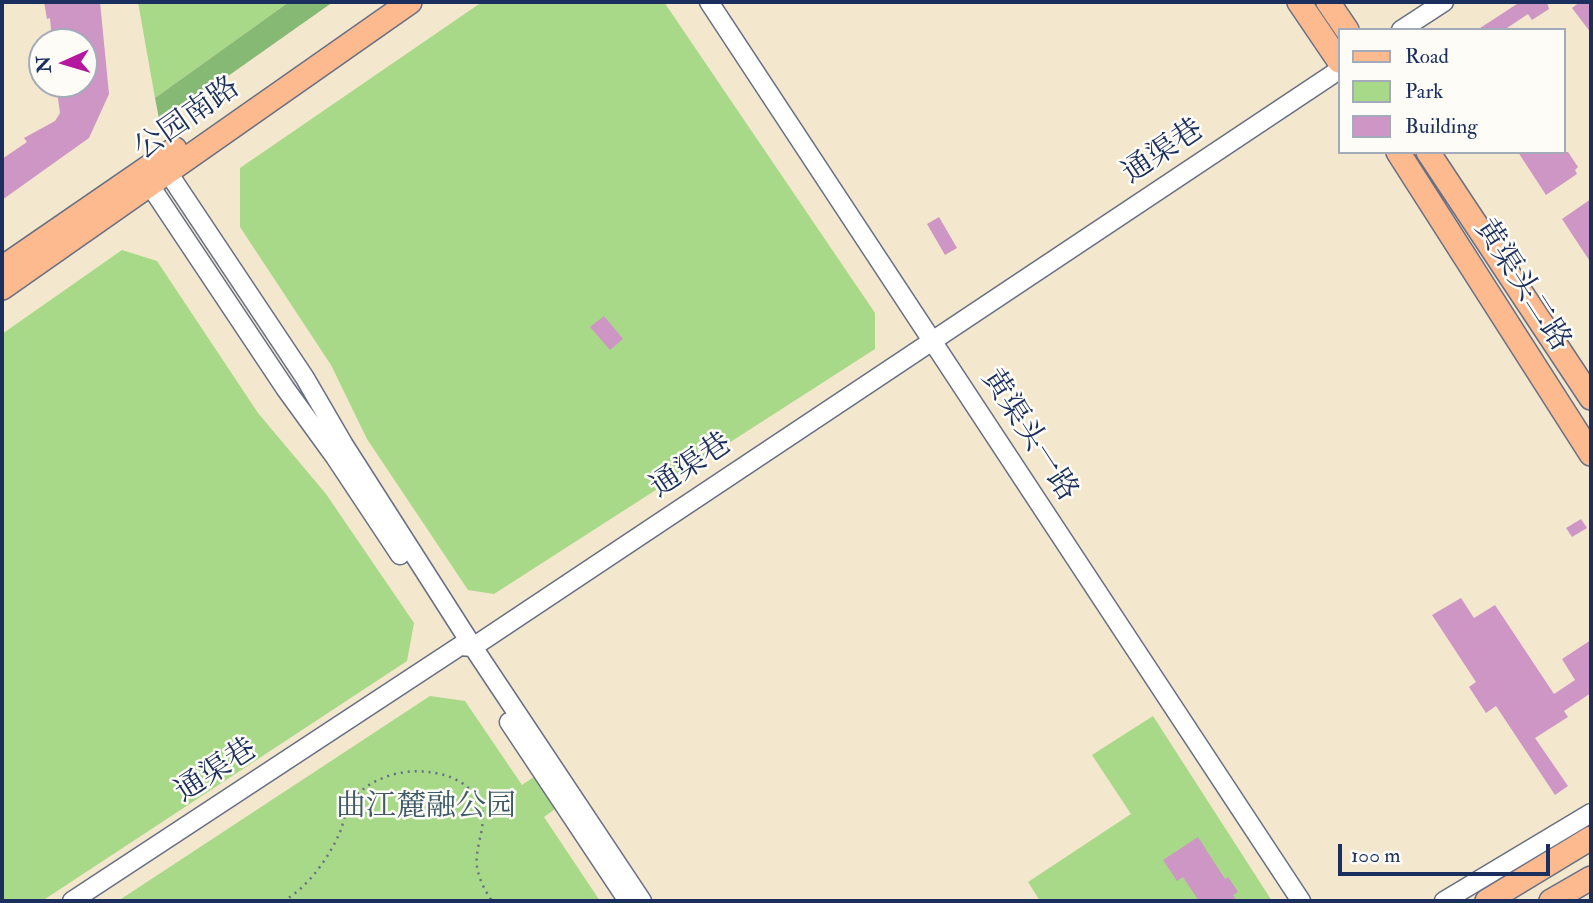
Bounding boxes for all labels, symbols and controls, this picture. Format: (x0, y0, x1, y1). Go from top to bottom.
north arrow (28, 28, 98, 98)
legend (1338, 28, 1565, 154)
text: Road (1405, 43, 1449, 70)
text: N (31, 55, 57, 74)
street label: 公园南路 (129, 71, 247, 169)
text: Park (1405, 78, 1443, 105)
street label: 通渠巷 (1117, 113, 1211, 193)
text: Building (1405, 113, 1478, 140)
street label: 黄渠头二路 (1465, 213, 1577, 359)
street label: 黄渠头一路 (972, 363, 1084, 509)
street label: 通渠巷 (645, 427, 739, 507)
street label: 通渠巷 (169, 732, 265, 812)
park label: 曲江麓融公园 (336, 791, 516, 827)
scale bar (1341, 830, 1553, 874)
text: 100 m (1351, 842, 1401, 869)

